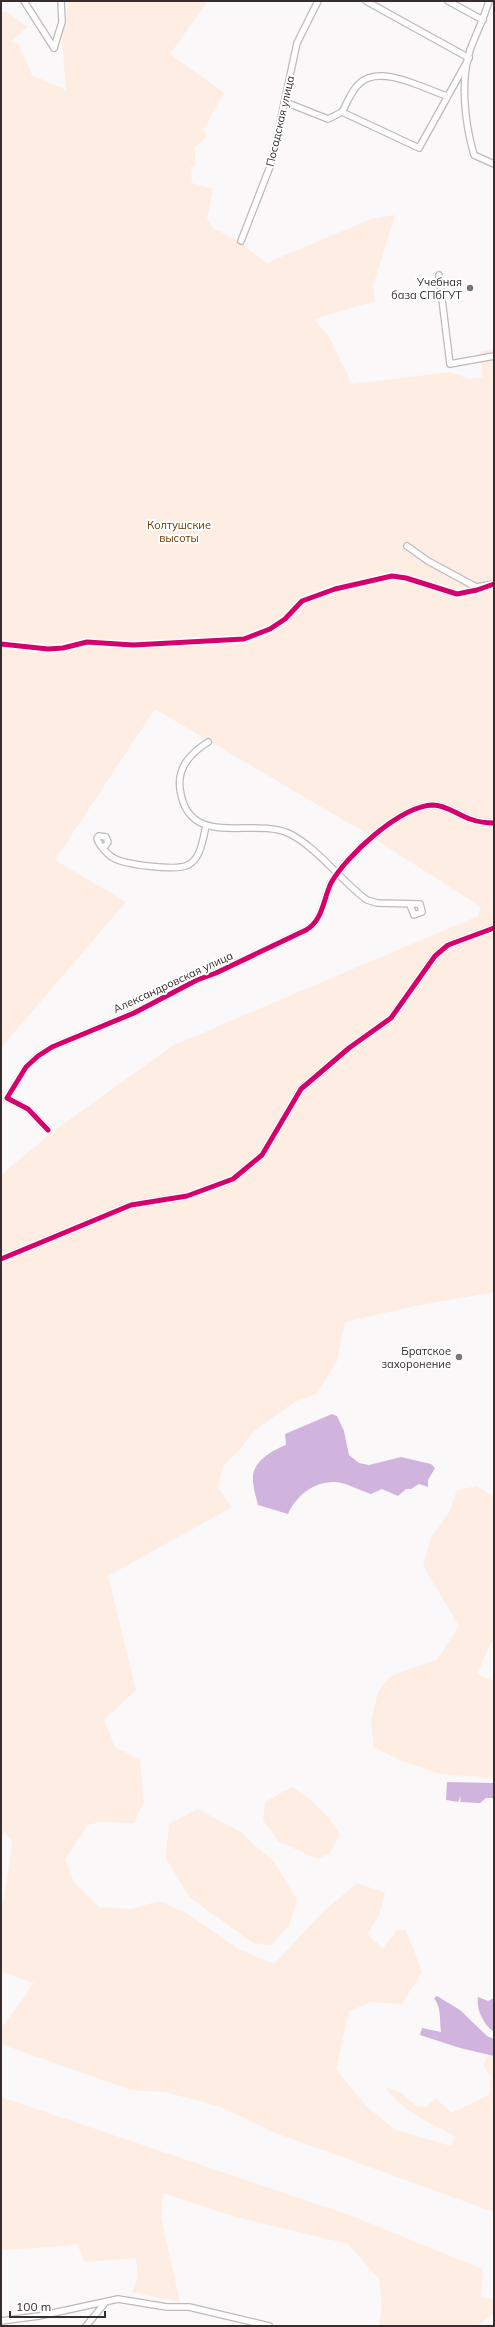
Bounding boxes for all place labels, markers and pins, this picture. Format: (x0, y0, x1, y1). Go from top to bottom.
place label: Учебная база СПбГУТ (391, 275, 462, 302)
marker: Учебная база СПбГУТ (465, 283, 475, 293)
place label: Братское захоронение (381, 1344, 451, 1371)
marker: Братское захоронение (454, 1352, 464, 1362)

